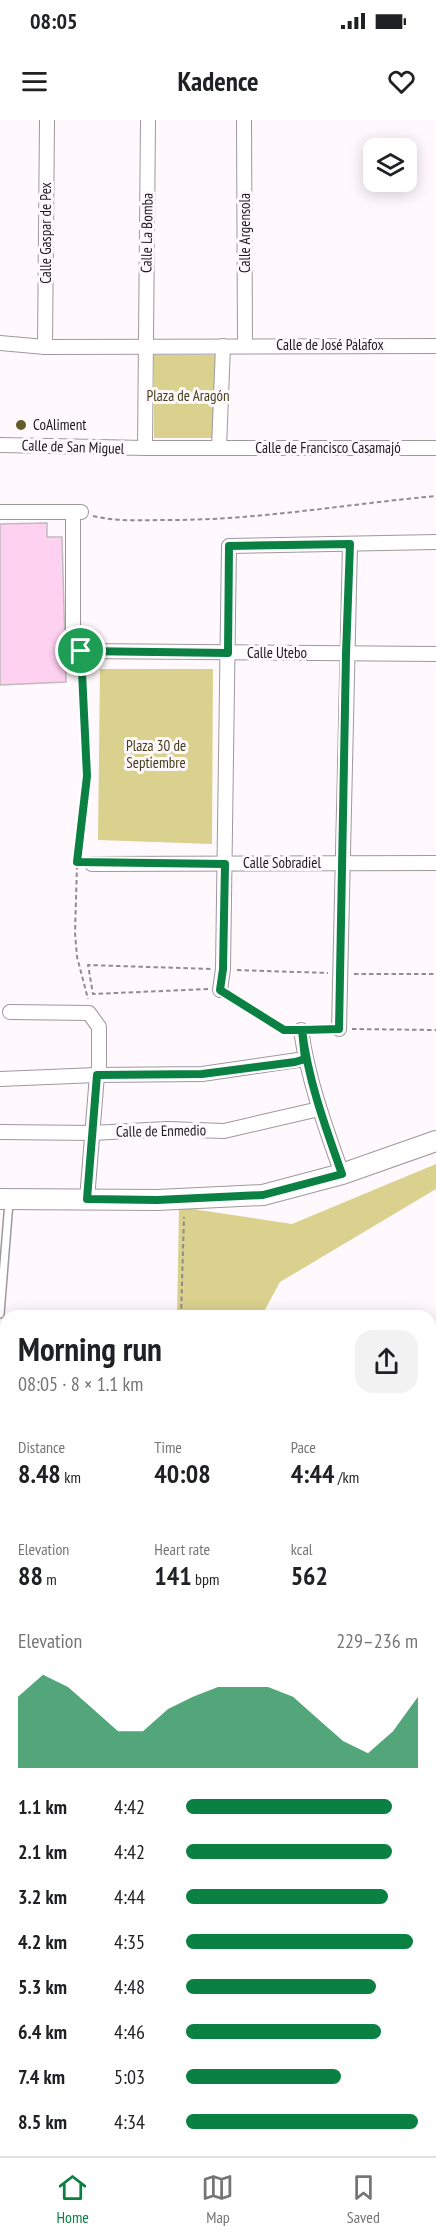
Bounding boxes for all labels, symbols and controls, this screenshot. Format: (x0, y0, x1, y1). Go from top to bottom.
text: 08:05 (30, 7, 78, 35)
text: Kadence (177, 64, 259, 98)
icon: menu (18, 65, 51, 98)
icon: heart (385, 65, 418, 98)
map controls (363, 138, 417, 192)
button: layers (363, 138, 417, 192)
street label: Calle Gaspar de Pex (36, 182, 55, 284)
street label: Calle La Bomba (136, 193, 157, 273)
street label: Calle Argensola (235, 193, 254, 273)
street label: Calle de José Palafox (276, 335, 384, 354)
park label: Plaza de Aragón (146, 386, 230, 405)
place label: CoAliment (33, 415, 86, 434)
marker: CoAliment (14, 418, 28, 432)
street label: Calle de San Miguel (21, 435, 125, 458)
street label: Calle de Francisco Casamajó (255, 438, 401, 457)
pin (55, 625, 106, 676)
icon: arrive (64, 634, 97, 667)
street label: Calle Utebo (247, 643, 307, 662)
park label: Plaza 30 de Septiembre (126, 736, 186, 772)
street label: Calle Sobradiel (243, 853, 321, 872)
street label: Calle de Enmedio (116, 1120, 206, 1141)
text: Morning run (18, 1327, 162, 1370)
button: share (355, 1330, 418, 1393)
text: 08:05 · 8 × 1.1 km (18, 1371, 143, 1397)
text: Distance (18, 1437, 65, 1457)
text: Time (154, 1437, 182, 1457)
text: Pace (291, 1437, 316, 1457)
text: 8.48 (18, 1457, 61, 1490)
text: 40:08 (154, 1457, 211, 1490)
text: 4:44 (291, 1457, 334, 1490)
text: km (61, 1467, 81, 1487)
text: /km (334, 1467, 359, 1487)
text: Elevation (18, 1539, 69, 1559)
text: Heart rate (154, 1539, 210, 1559)
text: kcal (291, 1539, 313, 1559)
text: 88 (18, 1559, 43, 1592)
text: 141 (154, 1559, 192, 1592)
text: 562 (291, 1559, 328, 1592)
text: m (43, 1569, 57, 1589)
text: bpm (192, 1569, 219, 1589)
text: Elevation (18, 1628, 82, 1654)
text: 229–236 m (336, 1628, 418, 1654)
text: 1.1 km (18, 1794, 67, 1820)
text: 4:42 (114, 1794, 145, 1820)
text: 2.1 km (18, 1839, 67, 1865)
text: 4:42 (114, 1839, 145, 1865)
text: 3.2 km (18, 1884, 67, 1910)
text: 4:44 (114, 1884, 145, 1910)
text: 4.2 km (18, 1929, 67, 1955)
text: 4:35 (114, 1929, 145, 1955)
text: 5.3 km (18, 1974, 67, 2000)
text: 4:48 (114, 1974, 145, 2000)
text: 6.4 km (18, 2019, 67, 2045)
text: 4:46 (114, 2019, 145, 2045)
text: 7.4 km (18, 2064, 65, 2090)
text: 5:03 (114, 2064, 145, 2090)
text: 8.5 km (18, 2109, 67, 2135)
text: 4:34 (114, 2109, 145, 2135)
tab: Home (56, 2171, 89, 2227)
tab: Map (201, 2171, 234, 2227)
tab: Saved (347, 2171, 380, 2227)

